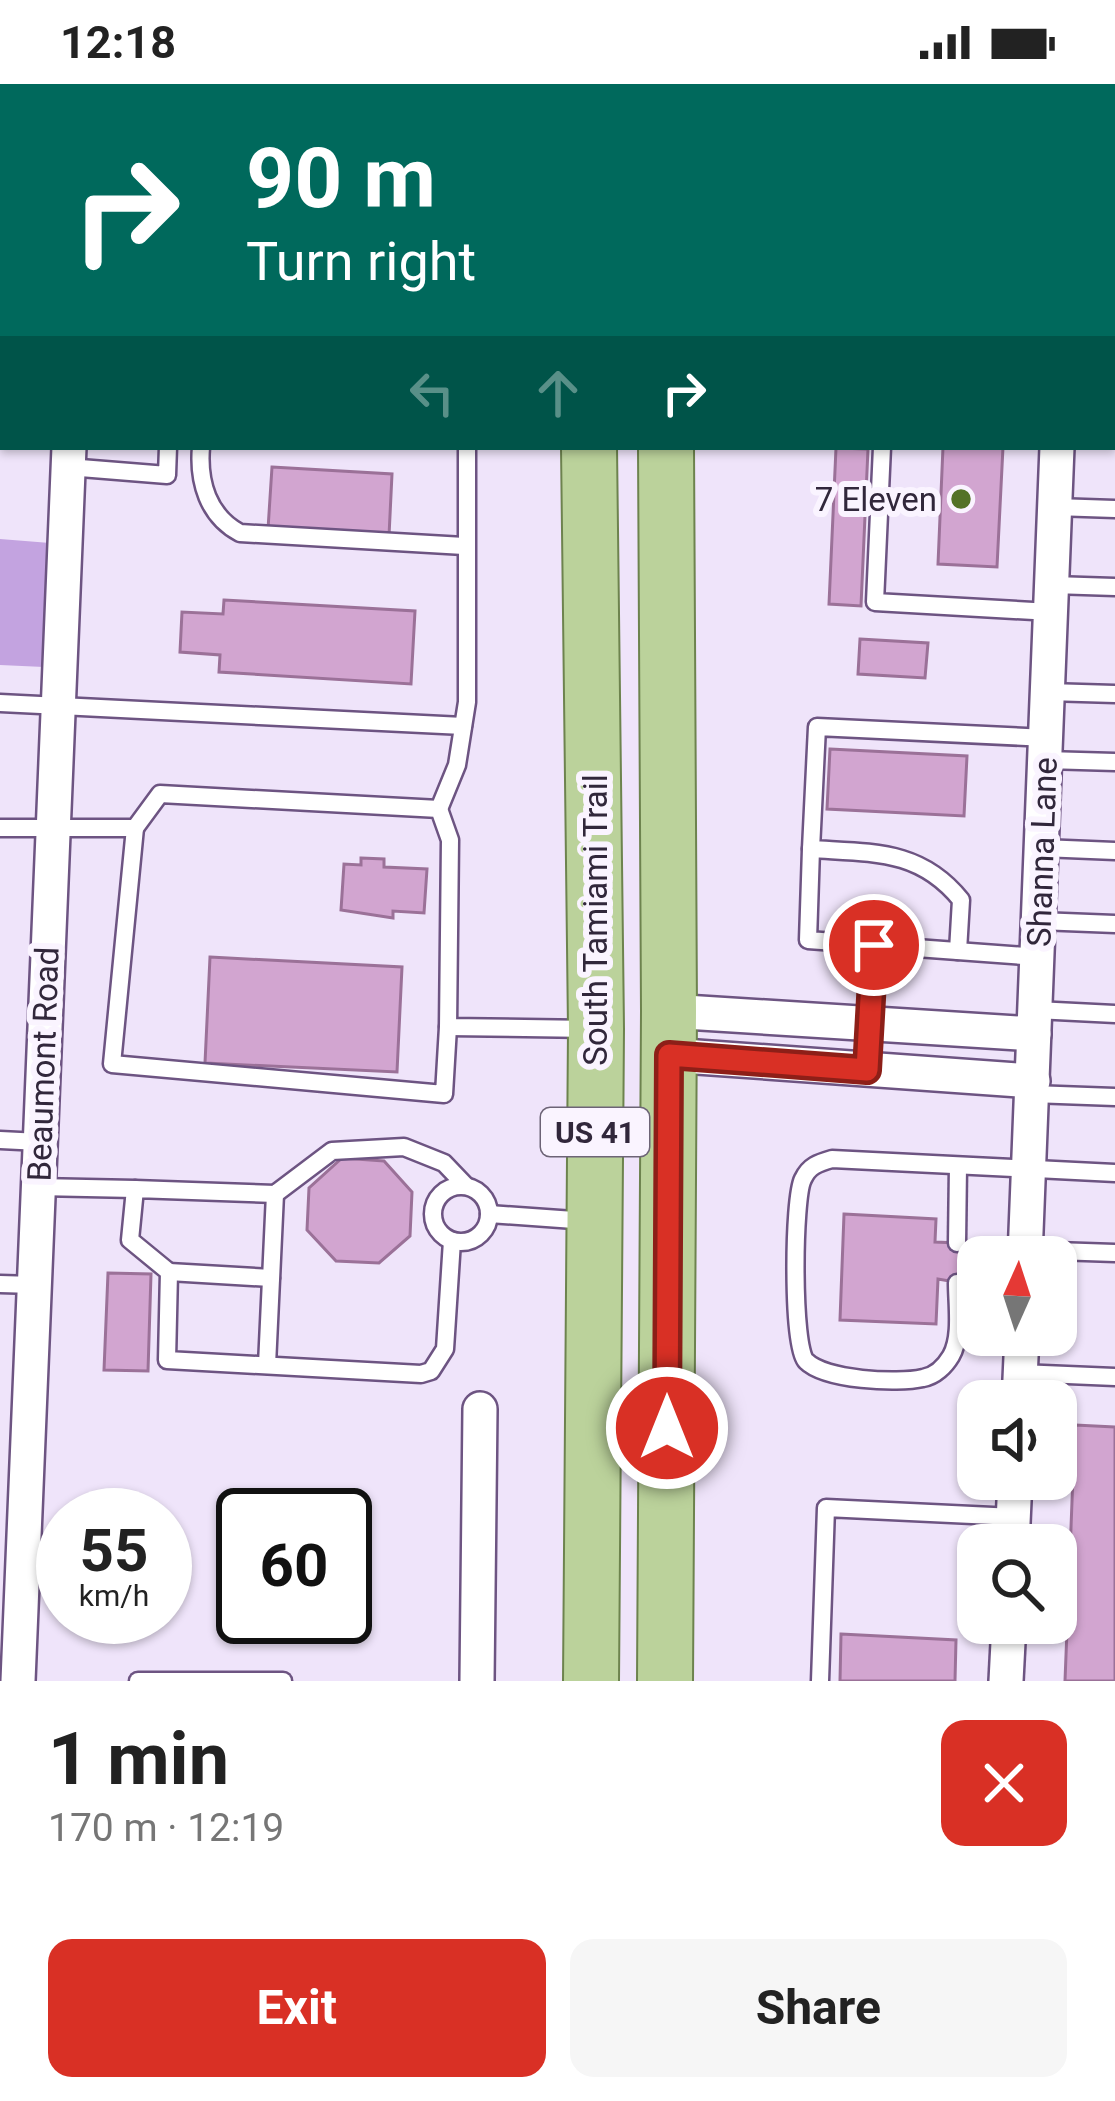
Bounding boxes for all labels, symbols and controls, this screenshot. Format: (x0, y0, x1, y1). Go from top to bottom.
text: 12:18 (60, 16, 176, 69)
text: 90 m (246, 129, 436, 228)
icon: right (48, 132, 204, 288)
text: Turn right (246, 230, 476, 293)
icon: left (399, 360, 465, 426)
icon: ahead (525, 360, 591, 426)
icon: right (651, 360, 717, 426)
place label: 7 Eleven (815, 480, 937, 519)
marker: 7 Eleven (948, 486, 974, 512)
street label: Shanna Lane (1019, 757, 1065, 947)
street label: South Tamiami Trail (576, 774, 615, 1066)
pin (823, 894, 925, 996)
icon: arrive (841, 912, 907, 978)
street label: Beaumont Road (19, 946, 67, 1182)
road number: US 41 (541, 1108, 649, 1156)
north arrow (957, 1236, 1077, 1356)
map controls (957, 1236, 1077, 1644)
position arrow (604, 1365, 730, 1491)
button: sound (957, 1380, 1077, 1500)
speed limit sign: 60 (216, 1488, 372, 1644)
text: 55 (80, 1515, 148, 1586)
button: search (957, 1524, 1077, 1644)
text: km/h (79, 1578, 149, 1613)
text: 1 min (48, 1717, 229, 1802)
button: close (941, 1720, 1067, 1846)
text: 170 m · 12:19 (48, 1805, 284, 1851)
button: Exit (48, 1939, 546, 2077)
button: Share (570, 1939, 1067, 2077)

